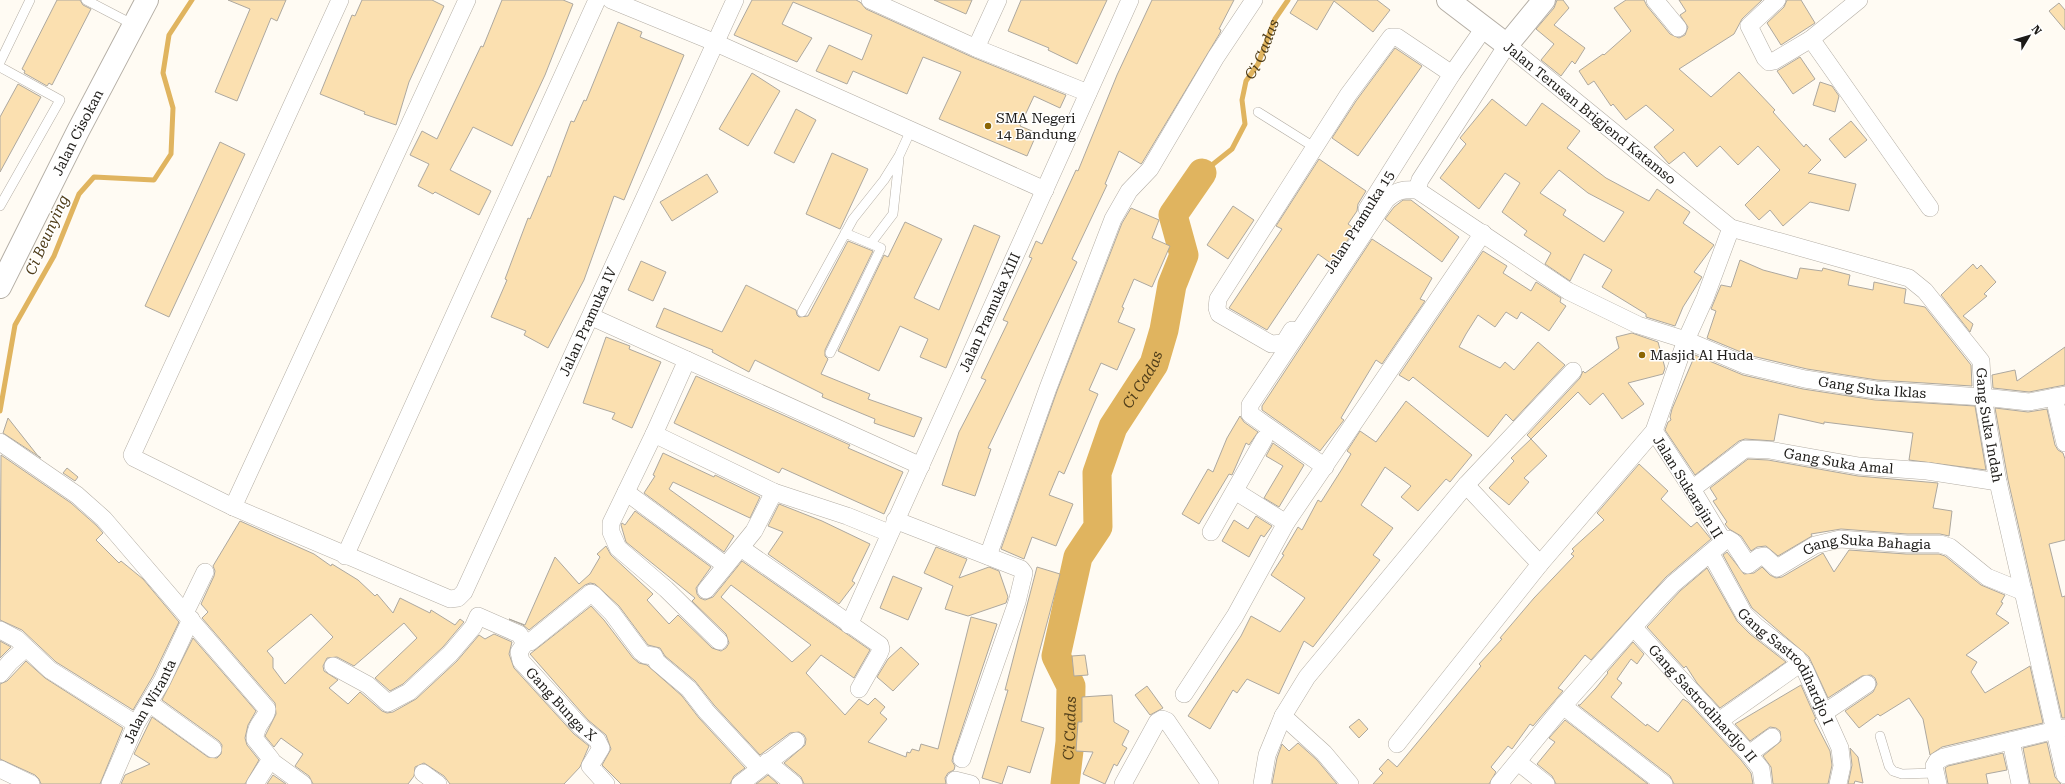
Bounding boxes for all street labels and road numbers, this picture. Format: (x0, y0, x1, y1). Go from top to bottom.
street label: Jalan Terusan Brigjend Katamso (1501, 39, 1679, 187)
street label: Jalan Cisokan (49, 87, 106, 178)
street label: Jalan Pramuka 15 (1321, 167, 1397, 276)
street label: Jalan Pramuka XIII (956, 250, 1023, 374)
street label: Jalan Pramuka IV (556, 264, 620, 379)
street label: Gang Suka Indah (1973, 367, 2006, 484)
street label: Gang Suka Iklas (1817, 373, 1927, 401)
street label: Jalan Sukarajin II (1650, 433, 1726, 541)
street label: Gang Suka Amal (1783, 445, 1895, 477)
street label: Gang Suka Bahagia (1800, 531, 1931, 559)
street label: Gang Sastrodihardjo I (1734, 604, 1837, 727)
street label: Gang Sastrodihardjo II (1645, 641, 1760, 765)
street label: Jalan Wiranta (121, 656, 179, 746)
street label: Gang Bunga X (523, 664, 600, 744)

